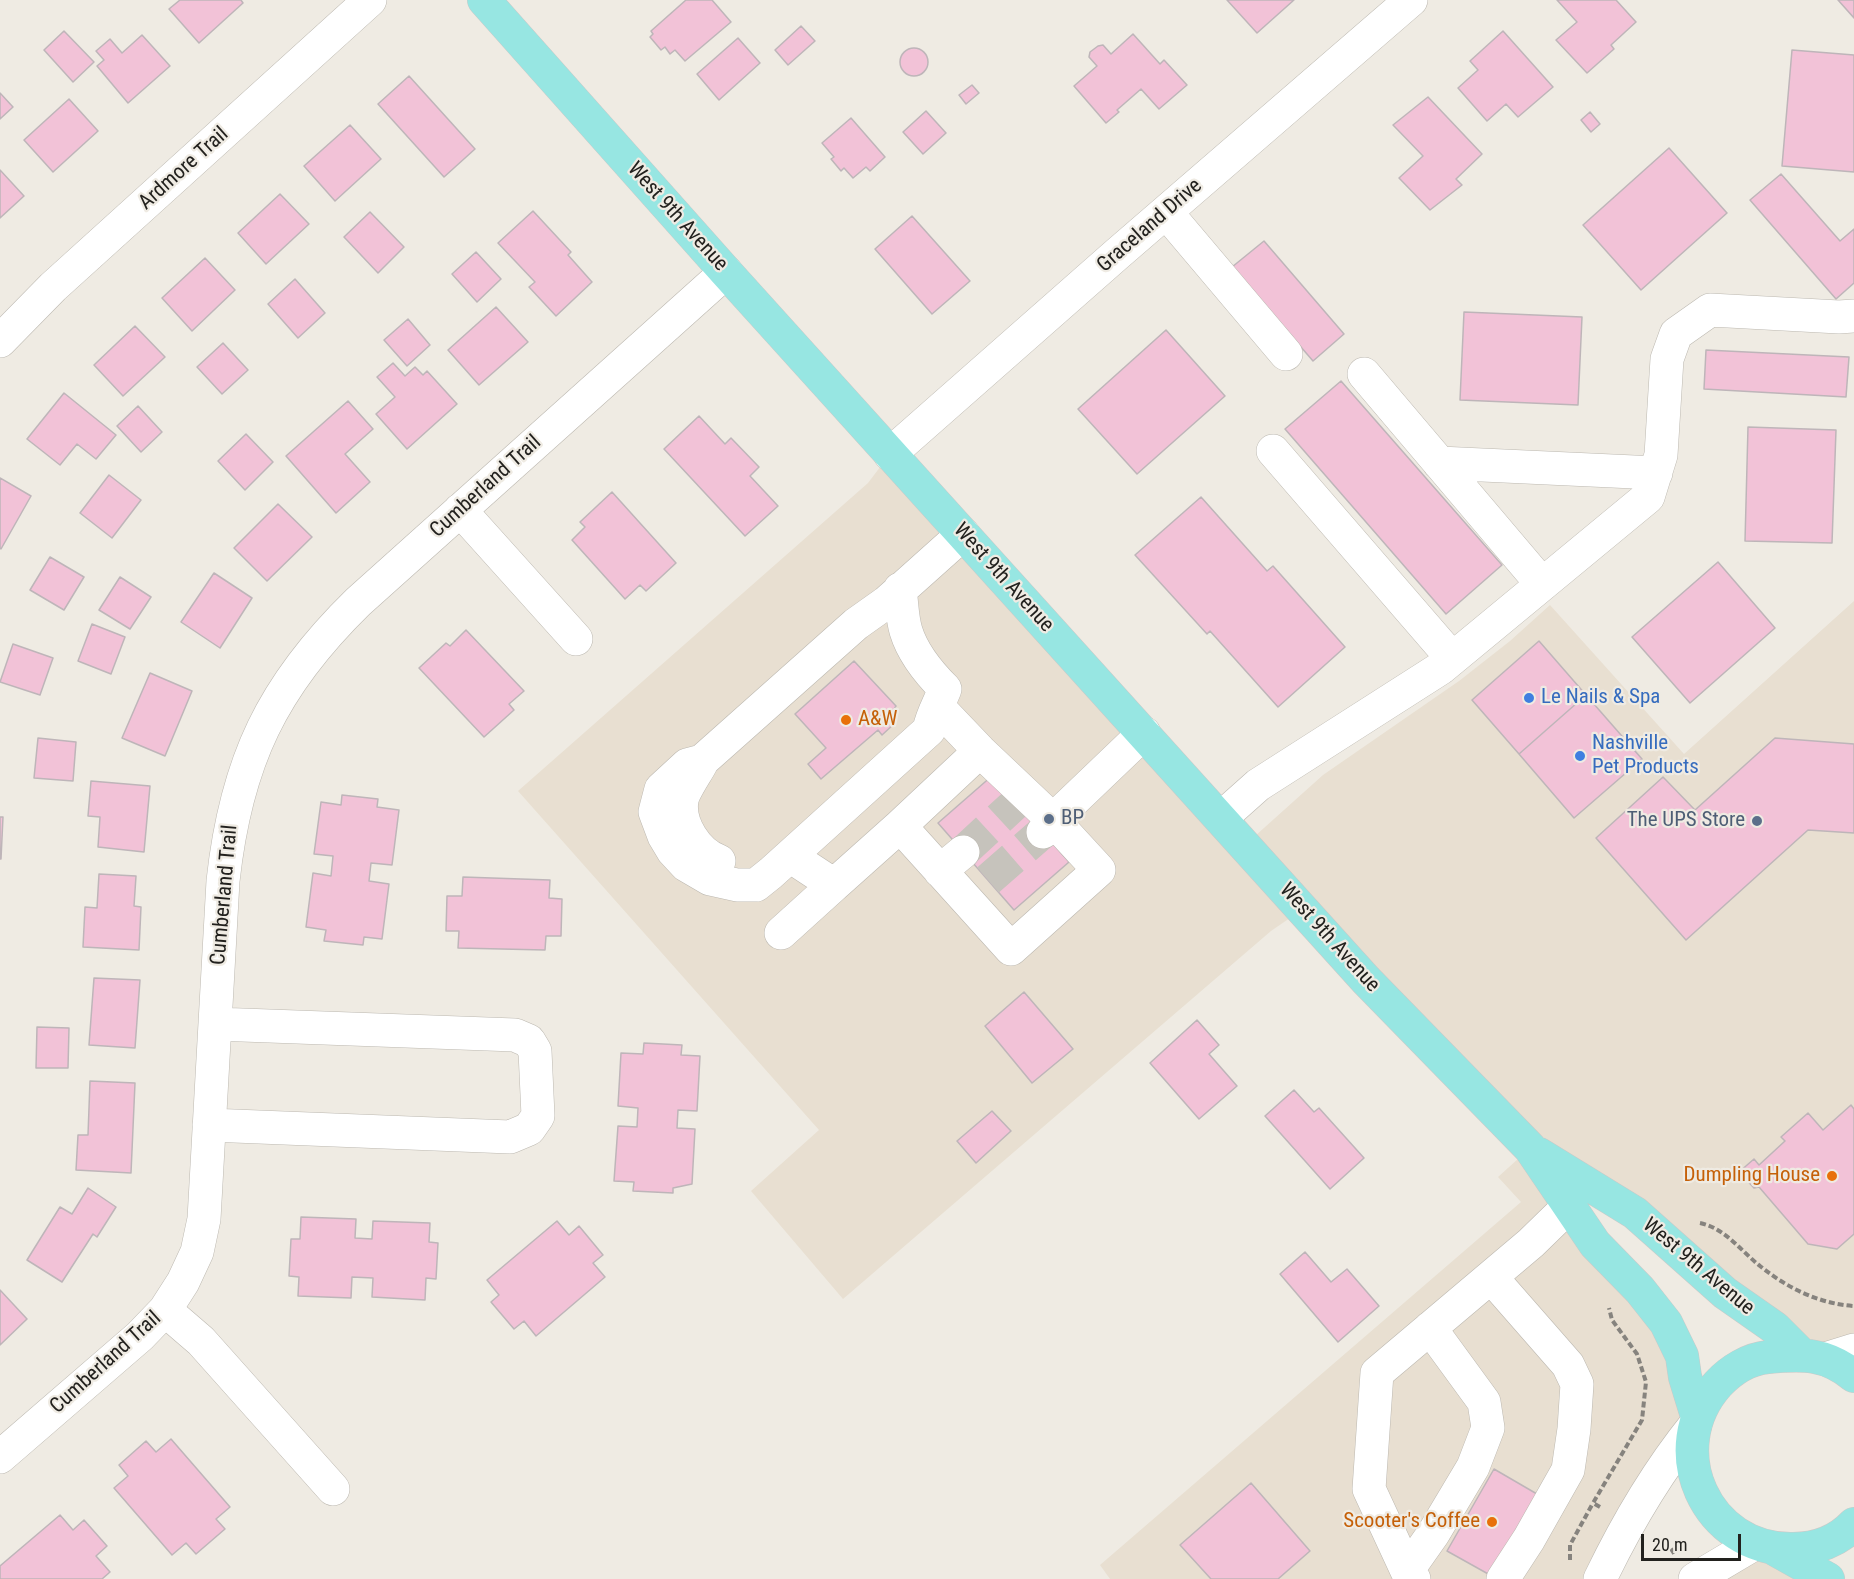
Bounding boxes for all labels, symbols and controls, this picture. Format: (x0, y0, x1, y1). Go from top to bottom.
street label: Ardmore Trail (134, 122, 234, 216)
street label: West 9th Avenue (621, 157, 733, 277)
street label: Graceland Drive (1093, 174, 1207, 278)
street label: Cumberland Trail (425, 431, 547, 543)
street label: West 9th Avenue (947, 518, 1059, 638)
place label: Le Nails & Spa (1541, 685, 1660, 711)
marker: Le Nails & Spa (1522, 691, 1536, 705)
place label: A&W (858, 707, 898, 733)
marker: A&W (839, 713, 853, 727)
place label: Nashville Pet Products (1592, 731, 1699, 781)
marker: Nashville Pet Products (1573, 749, 1587, 763)
place label: BP (1061, 806, 1084, 832)
place label: The UPS Store (1627, 808, 1745, 834)
marker: BP (1042, 812, 1056, 826)
marker: The UPS Store (1750, 814, 1764, 828)
street label: Cumberland Trail (206, 824, 244, 966)
street label: West 9th Avenue (1273, 878, 1385, 998)
place label: Dumpling House (1684, 1163, 1820, 1189)
marker: Dumpling House (1825, 1169, 1839, 1183)
street label: West 9th Avenue (1637, 1213, 1759, 1321)
street label: Cumberland Trail (45, 1307, 167, 1419)
place label: Scooter's Coffee (1343, 1509, 1480, 1535)
marker: Scooter's Coffee (1485, 1515, 1499, 1529)
scale bar (1644, 1522, 1744, 1560)
text: 20 m (1652, 1534, 1687, 1555)

